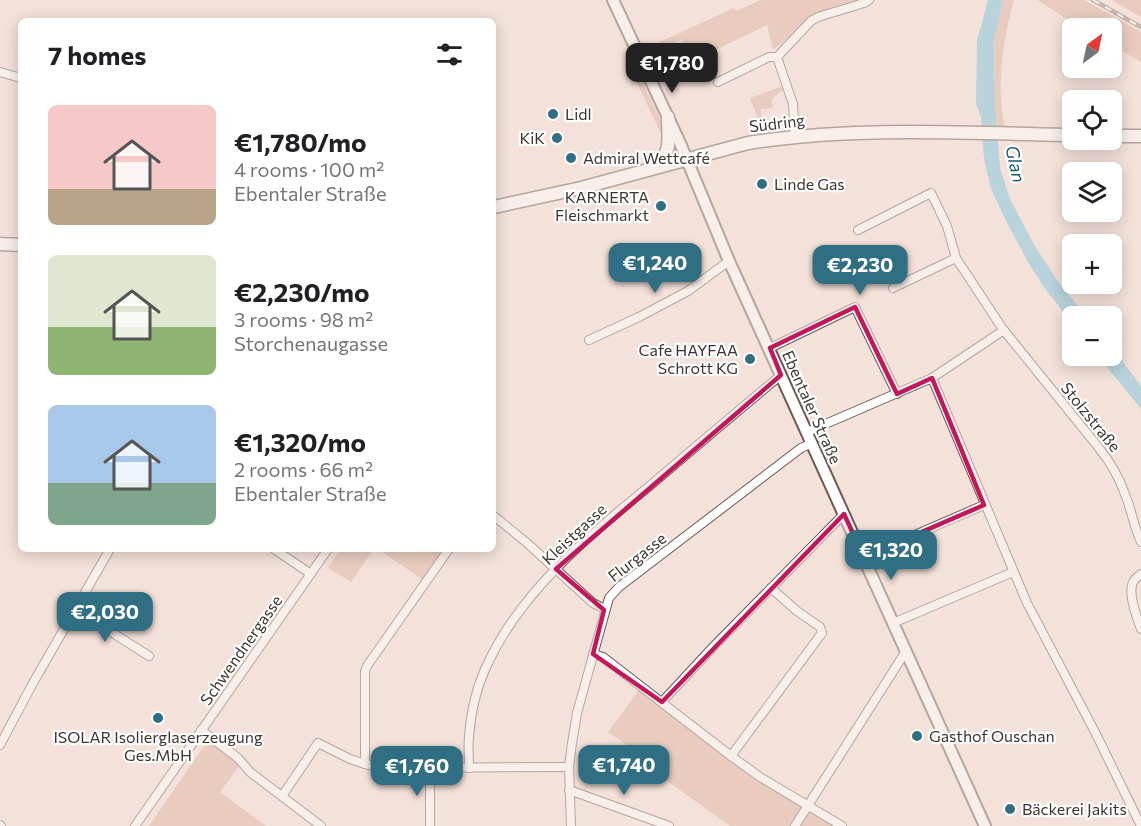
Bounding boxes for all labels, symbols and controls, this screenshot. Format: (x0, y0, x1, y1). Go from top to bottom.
north arrow (1062, 18, 1122, 78)
map controls (1062, 18, 1122, 366)
icon: filters (433, 38, 466, 71)
text: 7 homes (48, 39, 146, 70)
pin: €1,780 (623, 43, 721, 94)
text: €1,780 (640, 50, 704, 74)
button: locate (1062, 90, 1122, 150)
place label: Lidl (565, 104, 592, 123)
marker: Lidl (546, 107, 560, 121)
street label: Südring (748, 110, 806, 135)
text: €1,780/mo (234, 126, 366, 157)
place label: KiK (519, 128, 545, 147)
icon: home (96, 129, 168, 201)
marker: KiK (550, 131, 564, 145)
water label: Glan (1001, 143, 1031, 184)
place label: Admiral Wettcafé (583, 148, 710, 167)
marker: Admiral Wettcafé (564, 151, 578, 165)
text: 4 rooms · 100 m² (234, 157, 384, 181)
button: layers (1062, 162, 1122, 222)
place label: Linde Gas (774, 174, 845, 193)
marker: Linde Gas (755, 177, 769, 191)
text: Ebentaler Straße (234, 181, 386, 205)
place label: KARNERTA Fleischmarkt (555, 187, 649, 224)
marker: KARNERTA Fleischmarkt (654, 199, 668, 213)
button: + (1062, 234, 1122, 294)
pin: €1,240 (606, 243, 704, 294)
pin: €2,230 (811, 245, 909, 296)
text: €1,240 (623, 250, 687, 274)
text: €2,230 (827, 252, 893, 276)
text: €2,230/mo (234, 276, 369, 307)
icon: home (96, 279, 168, 351)
button: − (1062, 306, 1122, 366)
text: 3 rooms · 98 m² (234, 307, 373, 331)
text: Storchenaugasse (234, 331, 388, 355)
place label: Cafe HAYFAA Schrott KG (639, 340, 738, 377)
street label: Ebentaler Straße (779, 347, 846, 466)
marker: Cafe HAYFAA Schrott KG (743, 352, 757, 366)
street label: Stolzstraße (1058, 378, 1125, 455)
text: €1,320/mo (234, 426, 366, 457)
icon: home (96, 429, 168, 501)
text: 2 rooms · 66 m² (234, 457, 373, 481)
text: Ebentaler Straße (234, 481, 386, 505)
street label: Kleistgasse (538, 499, 610, 568)
street label: Flurgasse (604, 528, 670, 585)
pin: €1,320 (842, 530, 940, 581)
text: €1,320 (859, 537, 923, 561)
street label: Schwendnergasse (196, 591, 286, 708)
pin: €2,030 (56, 592, 154, 643)
text: €2,030 (71, 599, 139, 623)
marker: ISOLAR Isolierglaserzeugung Ges.MbH (151, 711, 165, 725)
place label: Gasthof Ouschan (929, 726, 1055, 745)
place label: ISOLAR Isolierglaserzeugung Ges.MbH (53, 727, 263, 764)
marker: Gasthof Ouschan (910, 729, 924, 743)
pin: €1,740 (575, 745, 673, 796)
pin: €1,760 (368, 746, 466, 797)
text: €1,740 (592, 752, 656, 776)
text: €1,760 (385, 753, 449, 777)
place label: Bäckerei Jakits (1022, 799, 1127, 818)
marker: Bäckerei Jakits (1003, 802, 1017, 816)

